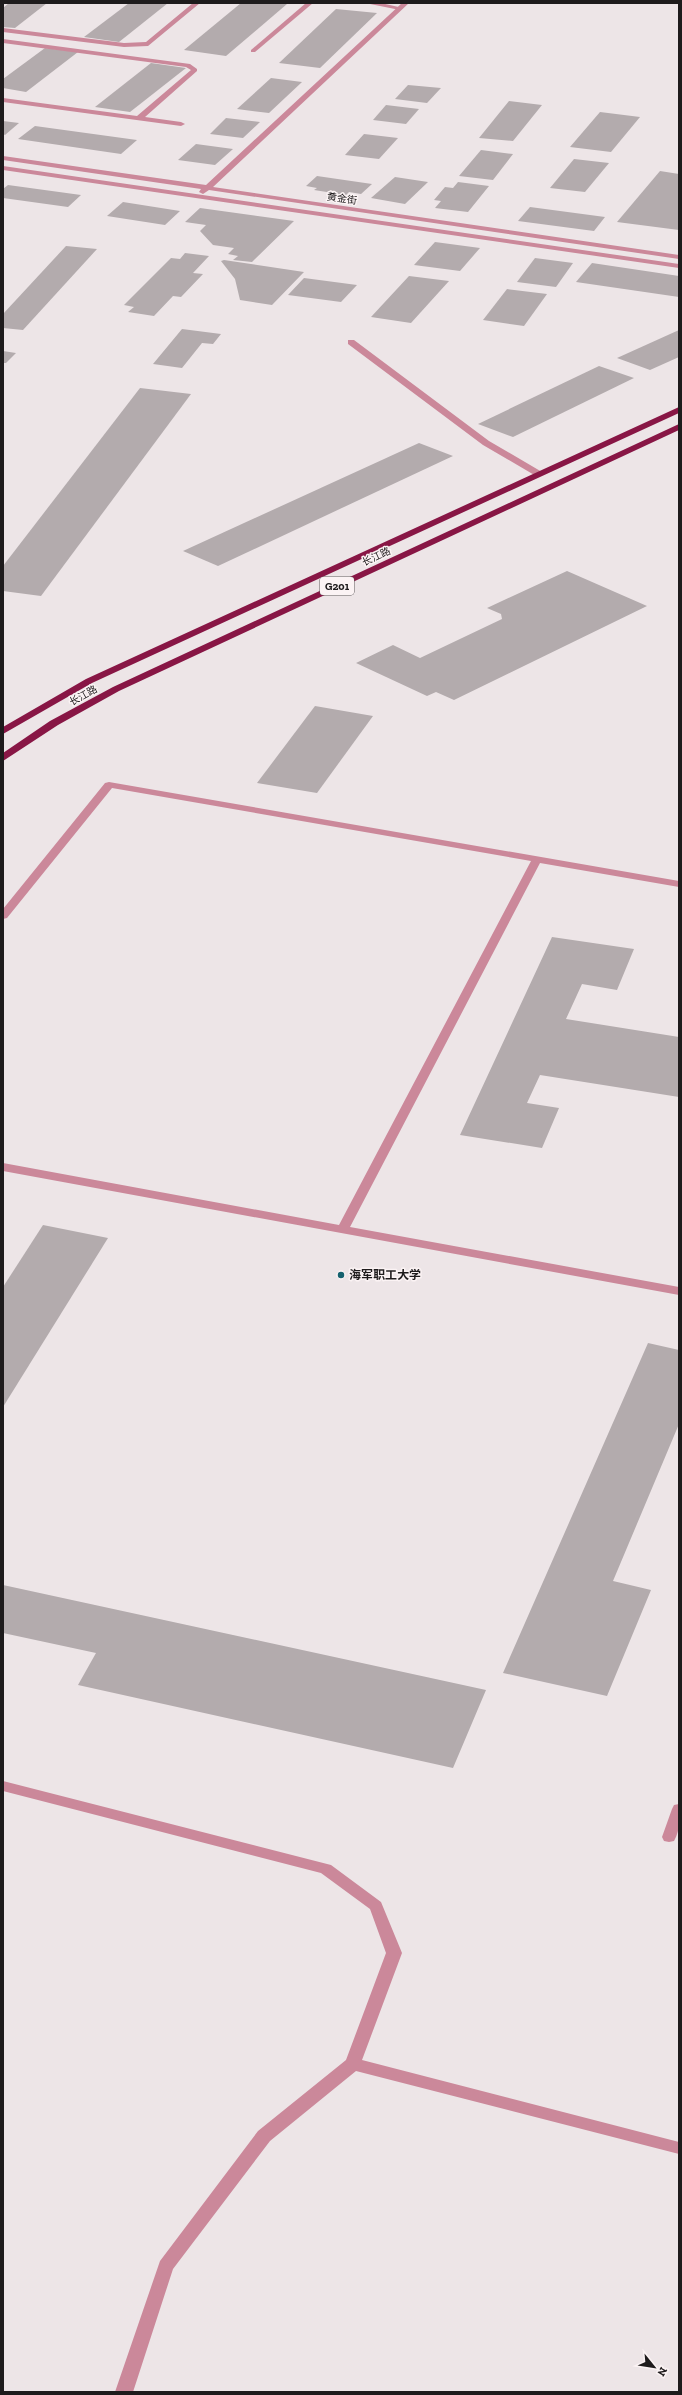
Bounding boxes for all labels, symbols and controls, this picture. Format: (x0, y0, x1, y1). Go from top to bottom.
street label: 黄金街 (326, 191, 358, 207)
street label: 长江路 (360, 545, 393, 569)
road number: G201 (320, 577, 354, 595)
street label: 长江路 (67, 683, 100, 708)
place label: 海军职工大学 (349, 1268, 421, 1282)
marker: 海军职工大学 (336, 1270, 346, 1280)
north arrow (634, 2347, 674, 2387)
text: N (654, 2365, 670, 2379)

